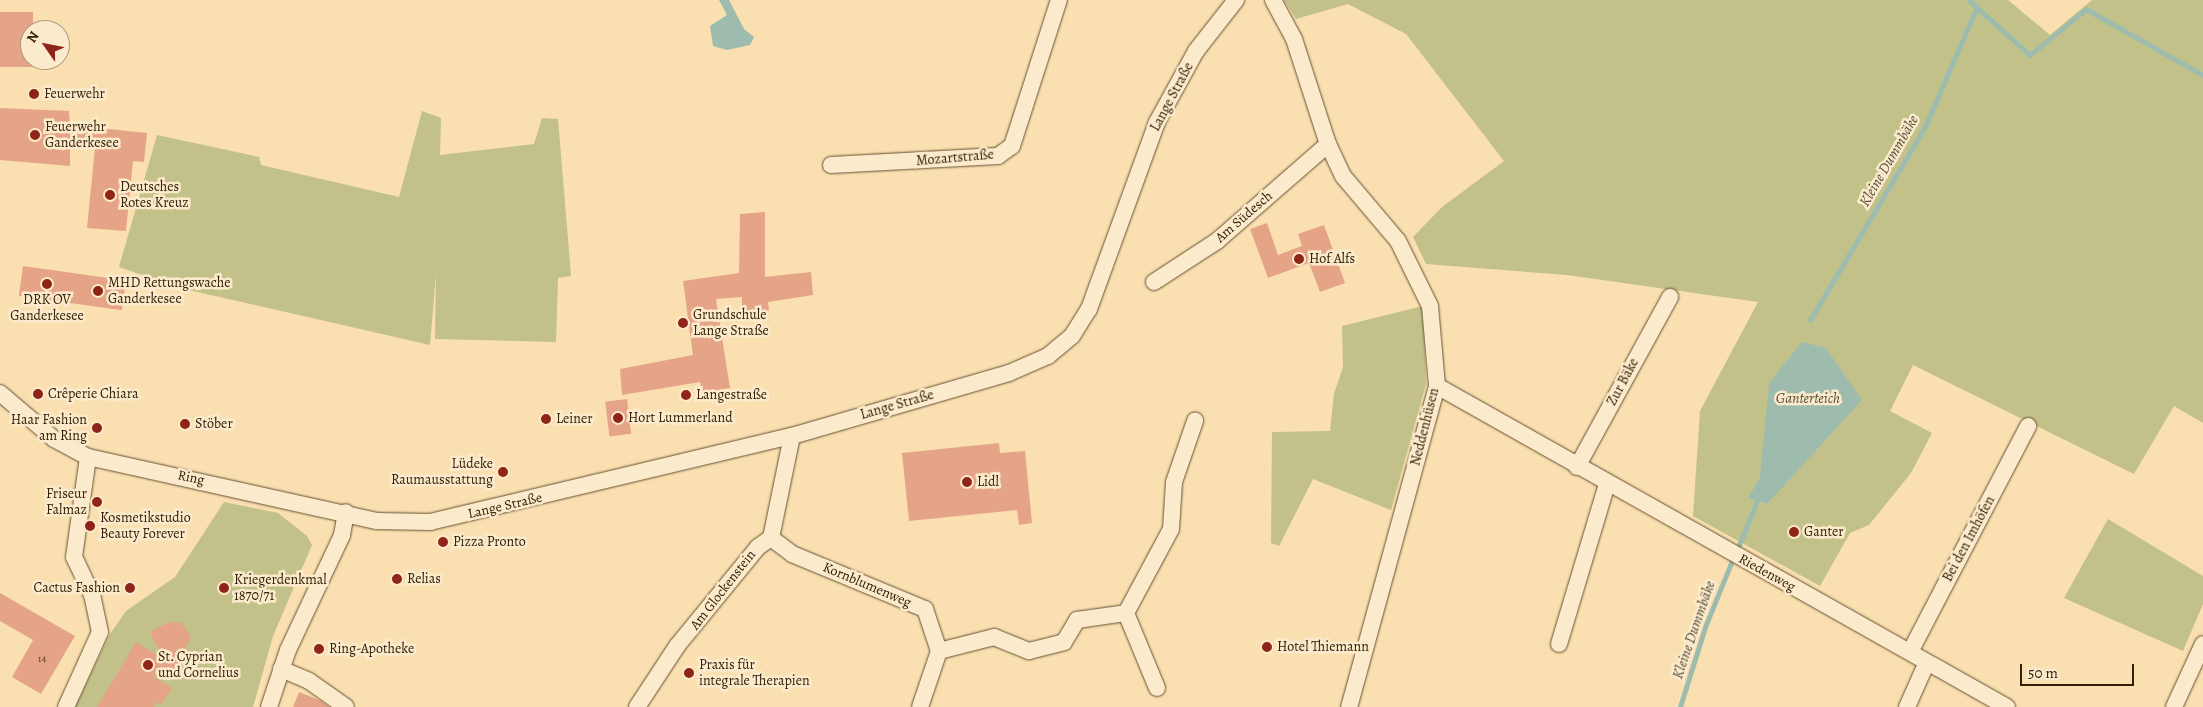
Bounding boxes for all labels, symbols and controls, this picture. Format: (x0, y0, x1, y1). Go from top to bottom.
north arrow (20, 20, 70, 70)
text: N (22, 28, 44, 47)
street label: Lange Straße (1147, 60, 1197, 134)
place label: Feuerwehr (44, 86, 105, 102)
marker: Feuerwehr (28, 88, 40, 100)
water label: Kleine Dummbäke (1856, 112, 1922, 210)
place label: Feuerwehr Ganderkesee (45, 119, 119, 152)
marker: Feuerwehr Ganderkesee (29, 129, 41, 141)
street label: Mozartstraße (915, 146, 995, 170)
place label: Deutsches Rotes Kreuz (120, 179, 189, 212)
street label: Am Südesch (1212, 188, 1276, 246)
marker: Deutsches Rotes Kreuz (104, 189, 116, 201)
place label: Hof Alfs (1309, 251, 1355, 267)
marker: Hof Alfs (1293, 253, 1305, 265)
place label: MHD Rettungswache Ganderkesee (108, 275, 230, 308)
marker: DRK OV Ganderkesee (41, 278, 53, 290)
marker: MHD Rettungswache Ganderkesee (92, 285, 104, 297)
place label: DRK OV Ganderkesee (10, 292, 84, 324)
place label: Grundschule Lange Straße (693, 307, 769, 340)
marker: Grundschule Lange Straße (677, 317, 689, 329)
street label: Zur Bäke (1604, 355, 1642, 409)
place label: Crêperie Chiara (48, 386, 138, 402)
street label: Lange Straße (858, 386, 936, 424)
street label: Neddenhüsen (1407, 386, 1443, 468)
place label: Langestraße (696, 387, 767, 403)
marker: Crêperie Chiara (32, 388, 44, 400)
marker: Langestraße (680, 389, 692, 401)
water label: Ganterteich (1776, 390, 1840, 408)
place label: Hort Lummerland (628, 410, 733, 426)
place label: Leiner (556, 411, 593, 427)
place label: Haar Fashion am Ring (11, 412, 87, 444)
marker: Hort Lummerland (612, 412, 624, 424)
marker: Leiner (540, 413, 552, 425)
place label: Stöber (195, 416, 233, 432)
marker: Stöber (179, 418, 191, 430)
marker: Haar Fashion am Ring (91, 422, 103, 434)
place label: Lüdeke Raumausstattung (391, 456, 493, 488)
marker: Lüdeke Raumausstattung (497, 466, 509, 478)
street label: Ring (176, 467, 206, 489)
place label: Lidl (977, 474, 999, 490)
marker: Lidl (961, 476, 973, 488)
place label: Friseur Falmaz (46, 486, 87, 518)
street label: Lange Straße (466, 489, 544, 523)
street label: Bei den Imhöfen (1939, 493, 1999, 585)
marker: Friseur Falmaz (91, 496, 103, 508)
place label: Kosmetikstudio Beauty Forever (100, 510, 191, 542)
marker: Kosmetikstudio Beauty Forever (84, 520, 96, 532)
place label: Ganter (1804, 524, 1844, 540)
marker: Ganter (1788, 526, 1800, 538)
place label: Pizza Pronto (453, 534, 526, 550)
marker: Pizza Pronto (437, 536, 449, 548)
street label: Am Glockenstein (687, 547, 759, 633)
street label: Riedenweg (1736, 550, 1798, 596)
street label: Kornblumenweg (820, 559, 914, 611)
place label: Relias (407, 571, 441, 587)
place label: Kriegerdenkmal 1870/71 (234, 572, 327, 604)
marker: Relias (391, 573, 403, 585)
water label: Kleine Dummbäke (1669, 579, 1719, 681)
place label: Cactus Fashion (33, 580, 120, 596)
marker: Cactus Fashion (124, 582, 136, 594)
marker: Kriegerdenkmal 1870/71 (218, 582, 230, 594)
place label: Hotel Thiemann (1277, 639, 1369, 655)
place label: Ring-Apotheke (329, 641, 414, 657)
marker: Hotel Thiemann (1261, 641, 1273, 653)
marker: Ring-Apotheke (313, 643, 325, 655)
place label: St. Cyprian und Cornelius (158, 649, 239, 682)
house number: 14 (38, 652, 46, 666)
scale bar (2023, 654, 2137, 686)
place label: Praxis für integrale Therapien (699, 657, 810, 690)
marker: St. Cyprian und Cornelius (142, 659, 154, 671)
text: 50 m (2028, 663, 2058, 683)
marker: Praxis für integrale Therapien (683, 667, 695, 679)

